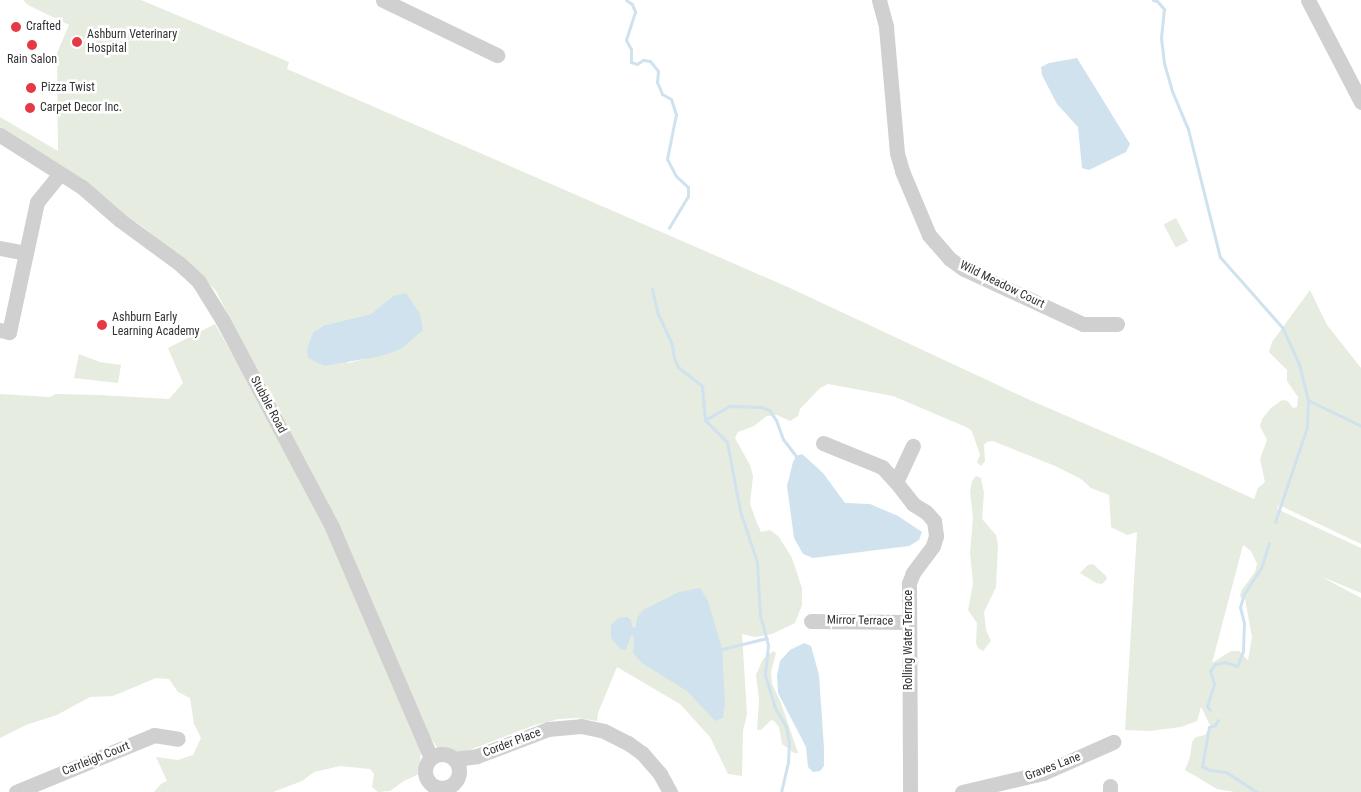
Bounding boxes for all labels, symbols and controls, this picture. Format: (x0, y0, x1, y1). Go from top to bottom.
place label: Crafted (26, 20, 61, 34)
marker: Crafted (10, 21, 22, 33)
place label: Ashburn Veterinary Hospital (87, 28, 177, 56)
marker: Ashburn Veterinary Hospital (71, 36, 83, 48)
marker: Rain Salon (26, 39, 38, 51)
place label: Rain Salon (7, 53, 57, 67)
place label: Pizza Twist (41, 81, 95, 95)
marker: Pizza Twist (25, 82, 37, 94)
place label: Carpet Decor Inc. (40, 101, 122, 115)
marker: Carpet Decor Inc. (24, 102, 36, 114)
street label: Wild Meadow Court (957, 258, 1047, 312)
place label: Ashburn Early Learning Academy (112, 311, 200, 339)
marker: Ashburn Early Learning Academy (96, 319, 108, 331)
street label: Stubble Road (247, 374, 289, 436)
street label: Rolling Water Terrace (902, 590, 916, 690)
street label: Mirror Terrace (827, 613, 893, 629)
street label: Corder Place (481, 725, 543, 761)
street label: Carrleigh Court (60, 739, 132, 779)
street label: Graves Lane (1023, 750, 1083, 784)

